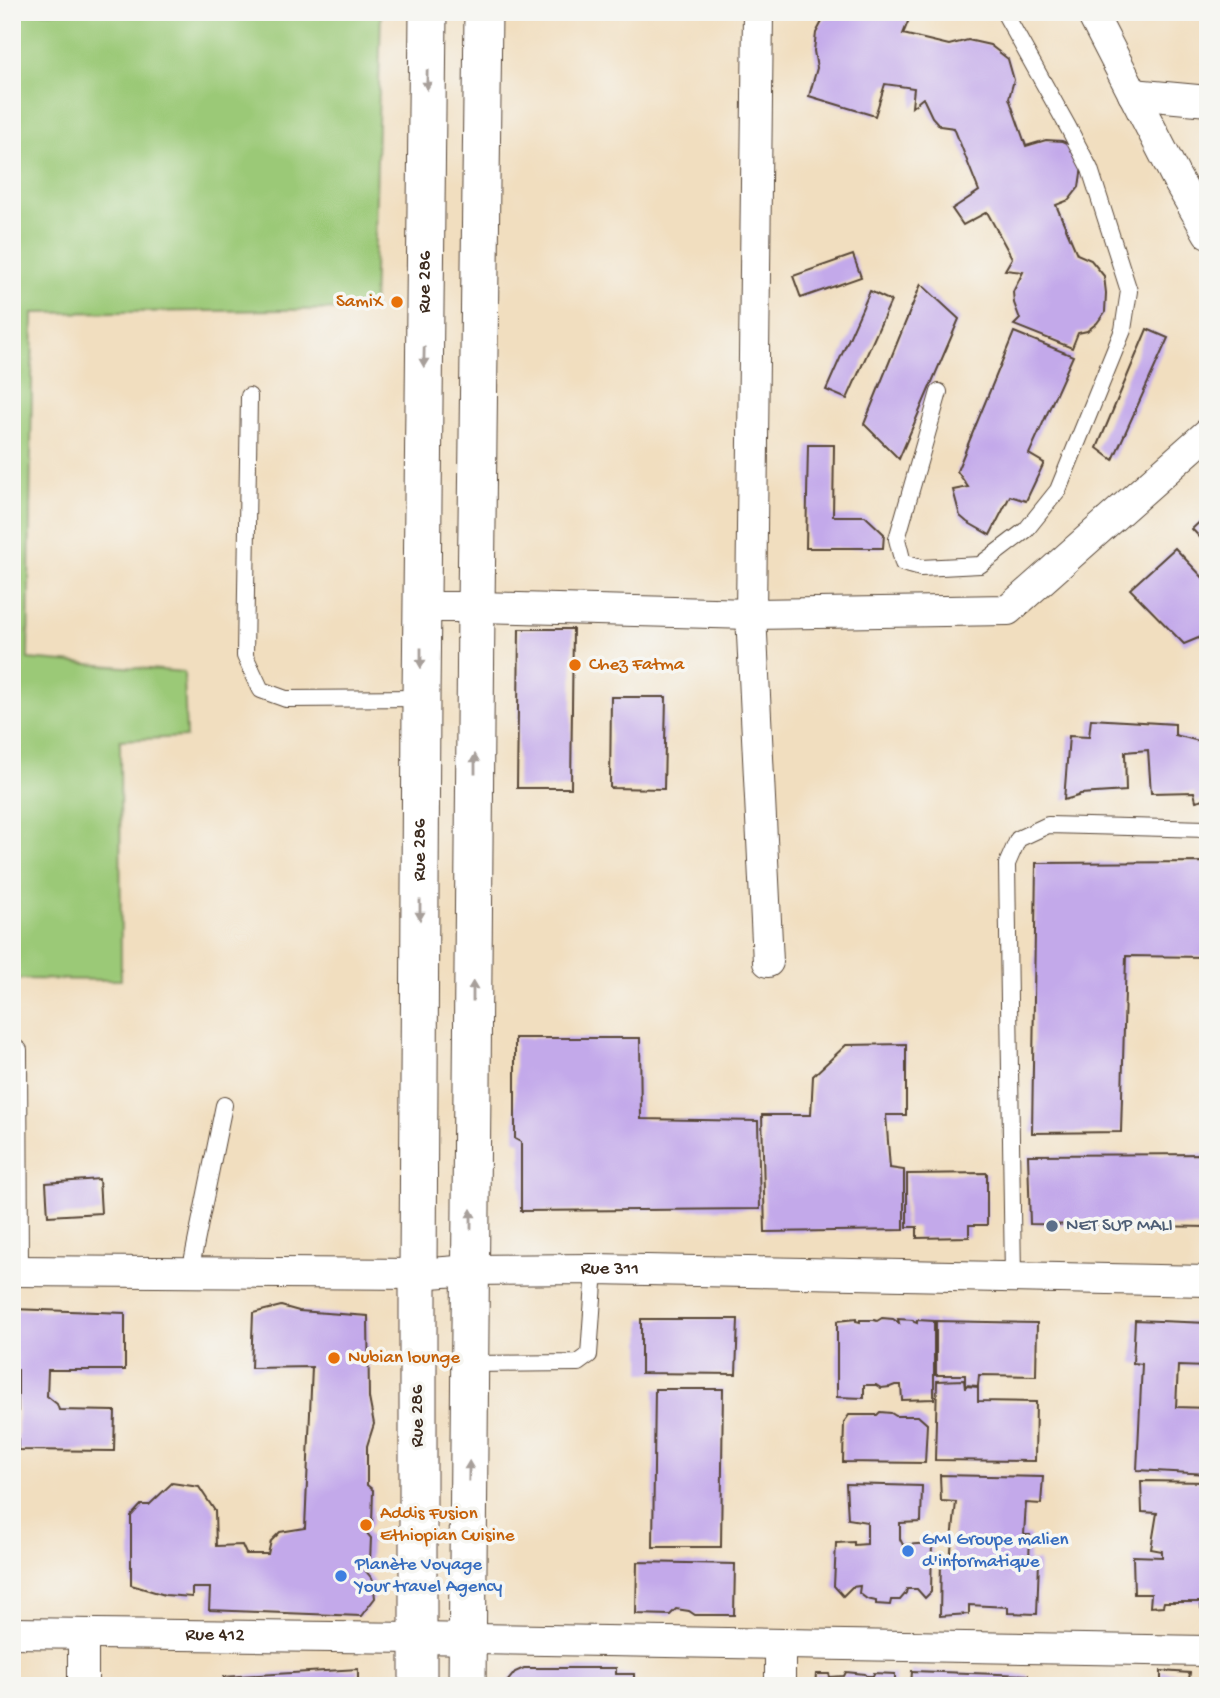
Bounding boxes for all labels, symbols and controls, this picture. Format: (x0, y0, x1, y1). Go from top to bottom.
one-way arrow (422, 70, 433, 92)
street label: Rue 286 (413, 250, 437, 313)
place label: SamiX (336, 291, 384, 314)
marker: SamiX (389, 294, 405, 310)
one-way arrow (418, 346, 430, 368)
one-way arrow (415, 647, 427, 669)
place label: Chez Fatma (589, 654, 686, 677)
marker: Chez Fatma (567, 657, 583, 673)
one-way arrow (469, 752, 481, 774)
street label: Rue 286 (409, 818, 432, 881)
one-way arrow (414, 899, 426, 921)
one-way arrow (467, 980, 479, 1002)
one-way arrow (465, 1207, 477, 1229)
place label: NET SUP MALI (1066, 1215, 1173, 1238)
marker: NET SUP MALI (1044, 1218, 1060, 1234)
street label: Rue 311 (581, 1257, 639, 1281)
place label: Nubian lounge (348, 1347, 460, 1370)
marker: Nubian lounge (326, 1350, 342, 1366)
street label: Rue 286 (407, 1384, 430, 1447)
one-way arrow (463, 1459, 475, 1481)
place label: Addis Fusion Ethiopian Cuisine (380, 1503, 515, 1548)
marker: Addis Fusion Ethiopian Cuisine (358, 1517, 374, 1533)
place label: GMI Groupe malien d'informatique (922, 1529, 1069, 1574)
marker: GMI Groupe malien d'informatique (900, 1543, 916, 1559)
place label: Planète Voyage Your travel Agency (353, 1554, 503, 1599)
marker: Planète Voyage Your travel Agency (333, 1568, 349, 1584)
street label: Rue 412 (185, 1624, 245, 1647)

